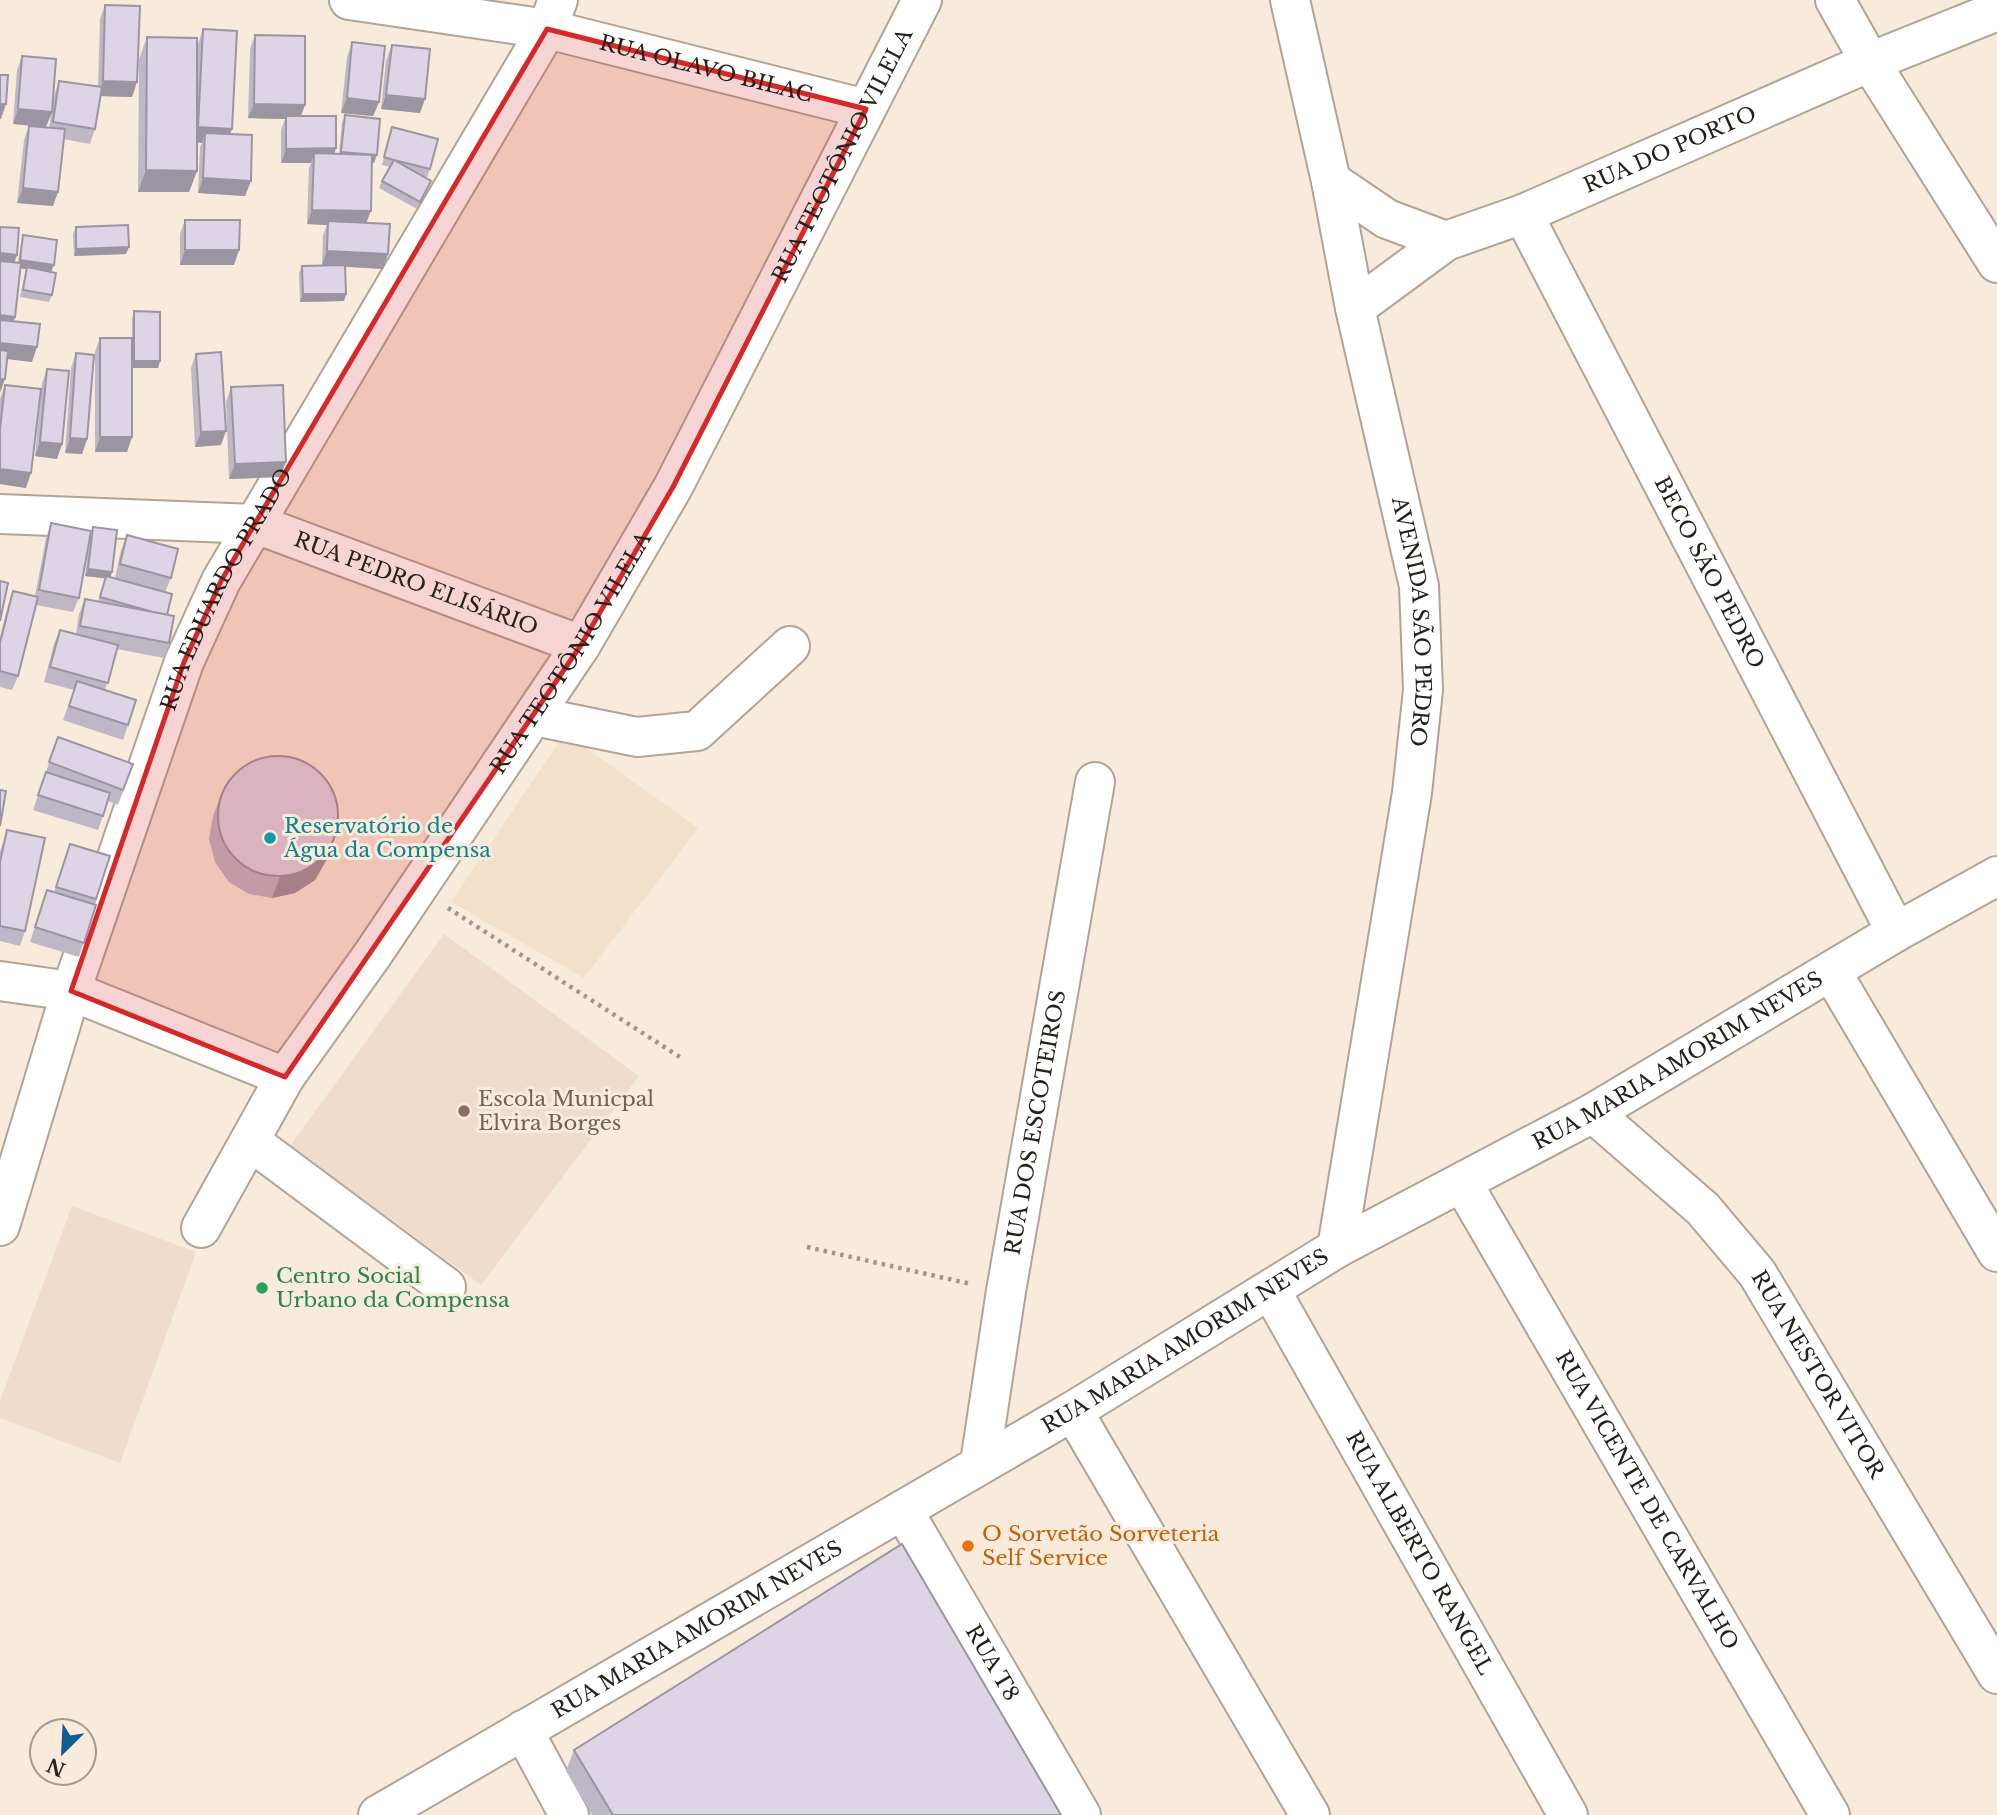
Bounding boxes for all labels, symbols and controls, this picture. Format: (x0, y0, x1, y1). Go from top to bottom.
street label: RUA TEOTÔNIO VILELA (767, 24, 918, 287)
street label: RUA OLAVO BILAC (597, 30, 815, 108)
street label: RUA DO PORTO (1580, 100, 1760, 199)
street label: RUA EDUARDO PRADO (155, 463, 298, 714)
street label: BECO SÃO PEDRO (1649, 472, 1770, 673)
street label: AVENIDA SÃO PEDRO (1386, 493, 1436, 748)
street label: RUA PEDRO ELISÁRIO (290, 526, 542, 641)
street label: RUA TEOTÔNIO VILELA (485, 526, 657, 779)
place label: Reservatório de Água da Compensa (283, 813, 491, 863)
marker: Reservatório de Água da Compensa (262, 830, 278, 846)
street label: RUA MARIA AMORIM NEVES (1528, 966, 1827, 1155)
street label: RUA DOS ESCOTEIROS (1000, 988, 1071, 1257)
place label: Escola Municpal Elvira Borges (478, 1086, 654, 1136)
marker: Escola Municpal Elvira Borges (456, 1103, 472, 1119)
street label: RUA MARIA AMORIM NEVES (1037, 1243, 1333, 1439)
place label: Centro Social Urbano da Compensa (276, 1263, 510, 1313)
street label: RUA NESTOR VITOR (1746, 1266, 1891, 1484)
marker: Centro Social Urbano da Compensa (254, 1280, 270, 1296)
street label: RUA VICENTE DE CARVALHO (1550, 1346, 1744, 1655)
street label: RUA ALBERTO RANGEL (1340, 1427, 1499, 1679)
place label: O Sorvetão Sorveteria Self Service (982, 1521, 1220, 1571)
street label: RUA MARIA AMORIM NEVES (547, 1535, 847, 1724)
marker: O Sorvetão Sorveteria Self Service (960, 1538, 976, 1554)
street label: RUA T8 (960, 1620, 1025, 1706)
north arrow (28, 1717, 98, 1787)
text: N (43, 1753, 69, 1781)

